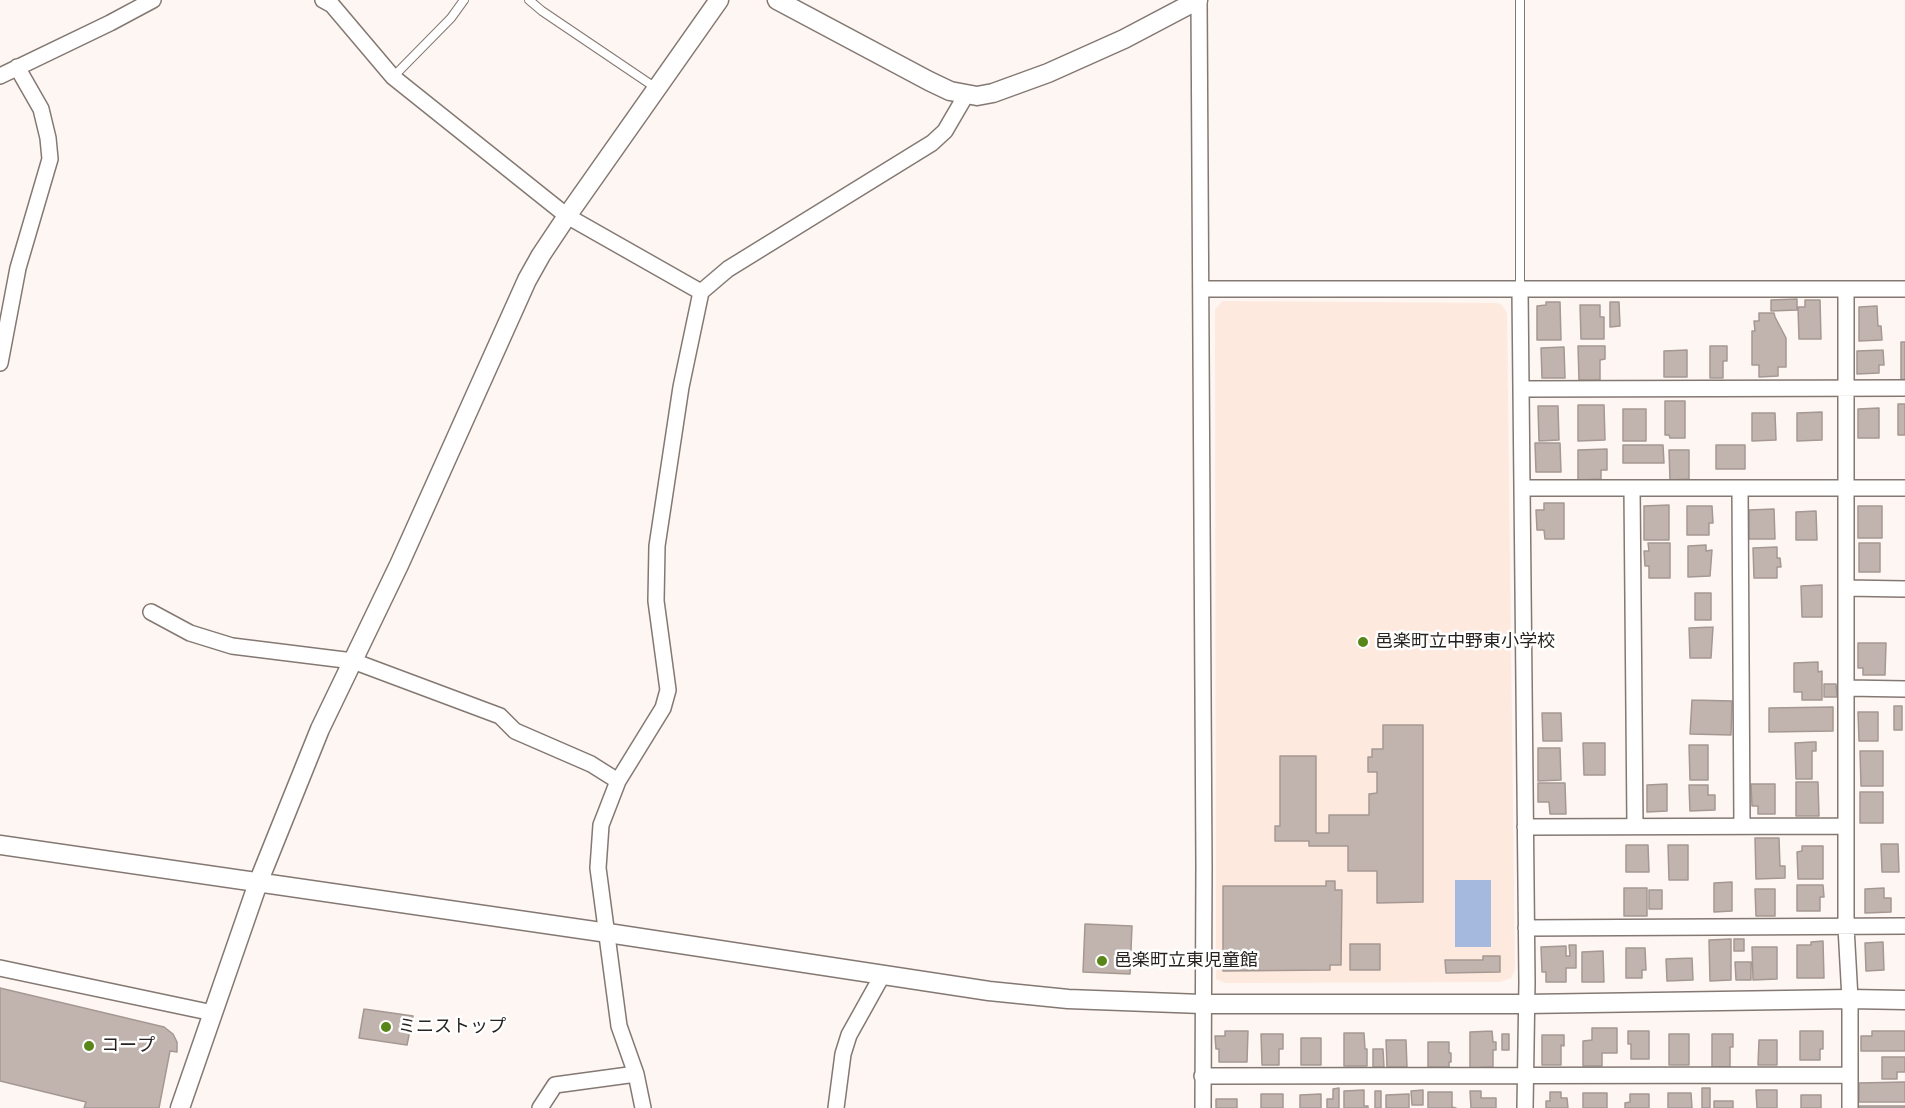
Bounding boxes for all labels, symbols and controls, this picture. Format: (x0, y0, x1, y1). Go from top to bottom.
place label: 邑楽町立中野東小学校 (1375, 631, 1555, 653)
marker: 邑楽町立中野東小学校 (1356, 635, 1370, 649)
place label: 邑楽町立東児童館 (1114, 950, 1258, 972)
marker: 邑楽町立東児童館 (1095, 954, 1109, 968)
place label: ミニストップ (398, 1016, 506, 1038)
marker: ミニストップ (379, 1020, 393, 1034)
place label: コープ (101, 1035, 155, 1057)
marker: コープ (82, 1039, 96, 1053)

